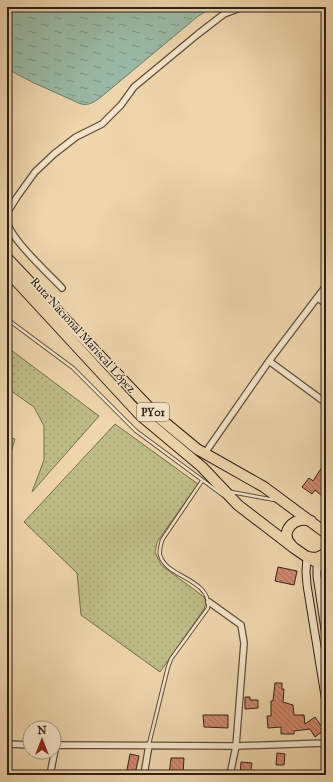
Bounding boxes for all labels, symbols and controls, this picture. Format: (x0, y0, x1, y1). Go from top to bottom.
street label: Ruta Nacional Mariscal López (27, 274, 139, 396)
road number: PY01 (137, 403, 169, 421)
north arrow (22, 720, 62, 760)
text: N (37, 724, 47, 737)

